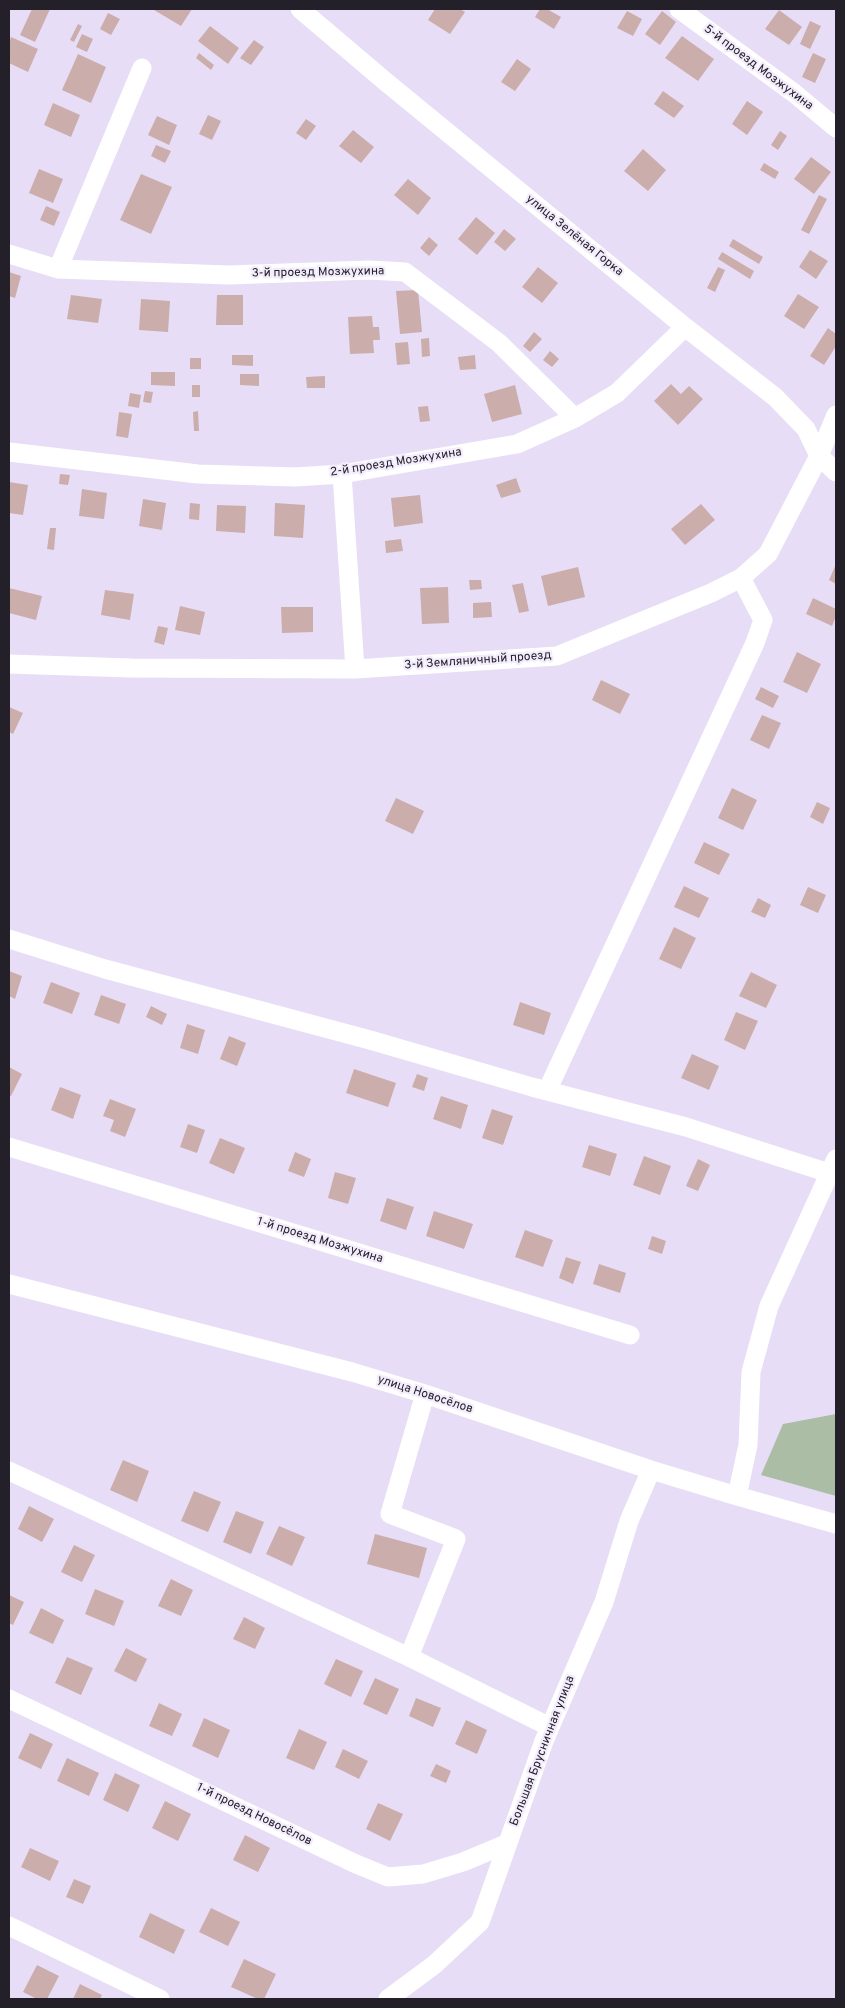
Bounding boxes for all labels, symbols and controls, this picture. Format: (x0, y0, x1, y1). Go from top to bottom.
street label: 5-й проезд Мозжухина (701, 22, 815, 114)
street label: улица Зелёная Горка (522, 192, 626, 280)
street label: 3-й проезд Мозжухина (252, 265, 384, 281)
street label: 2-й проезд Мозжухина (329, 445, 463, 481)
street label: 3-й Земляничный проезд (404, 649, 552, 673)
street label: 1-й проезд Мозжухина (255, 1215, 385, 1267)
street label: улица Новосёлов (375, 1373, 475, 1417)
street label: Большая Брусничная улица (508, 1674, 578, 1828)
street label: 1-й проезд Новосёлов (194, 1781, 314, 1849)

